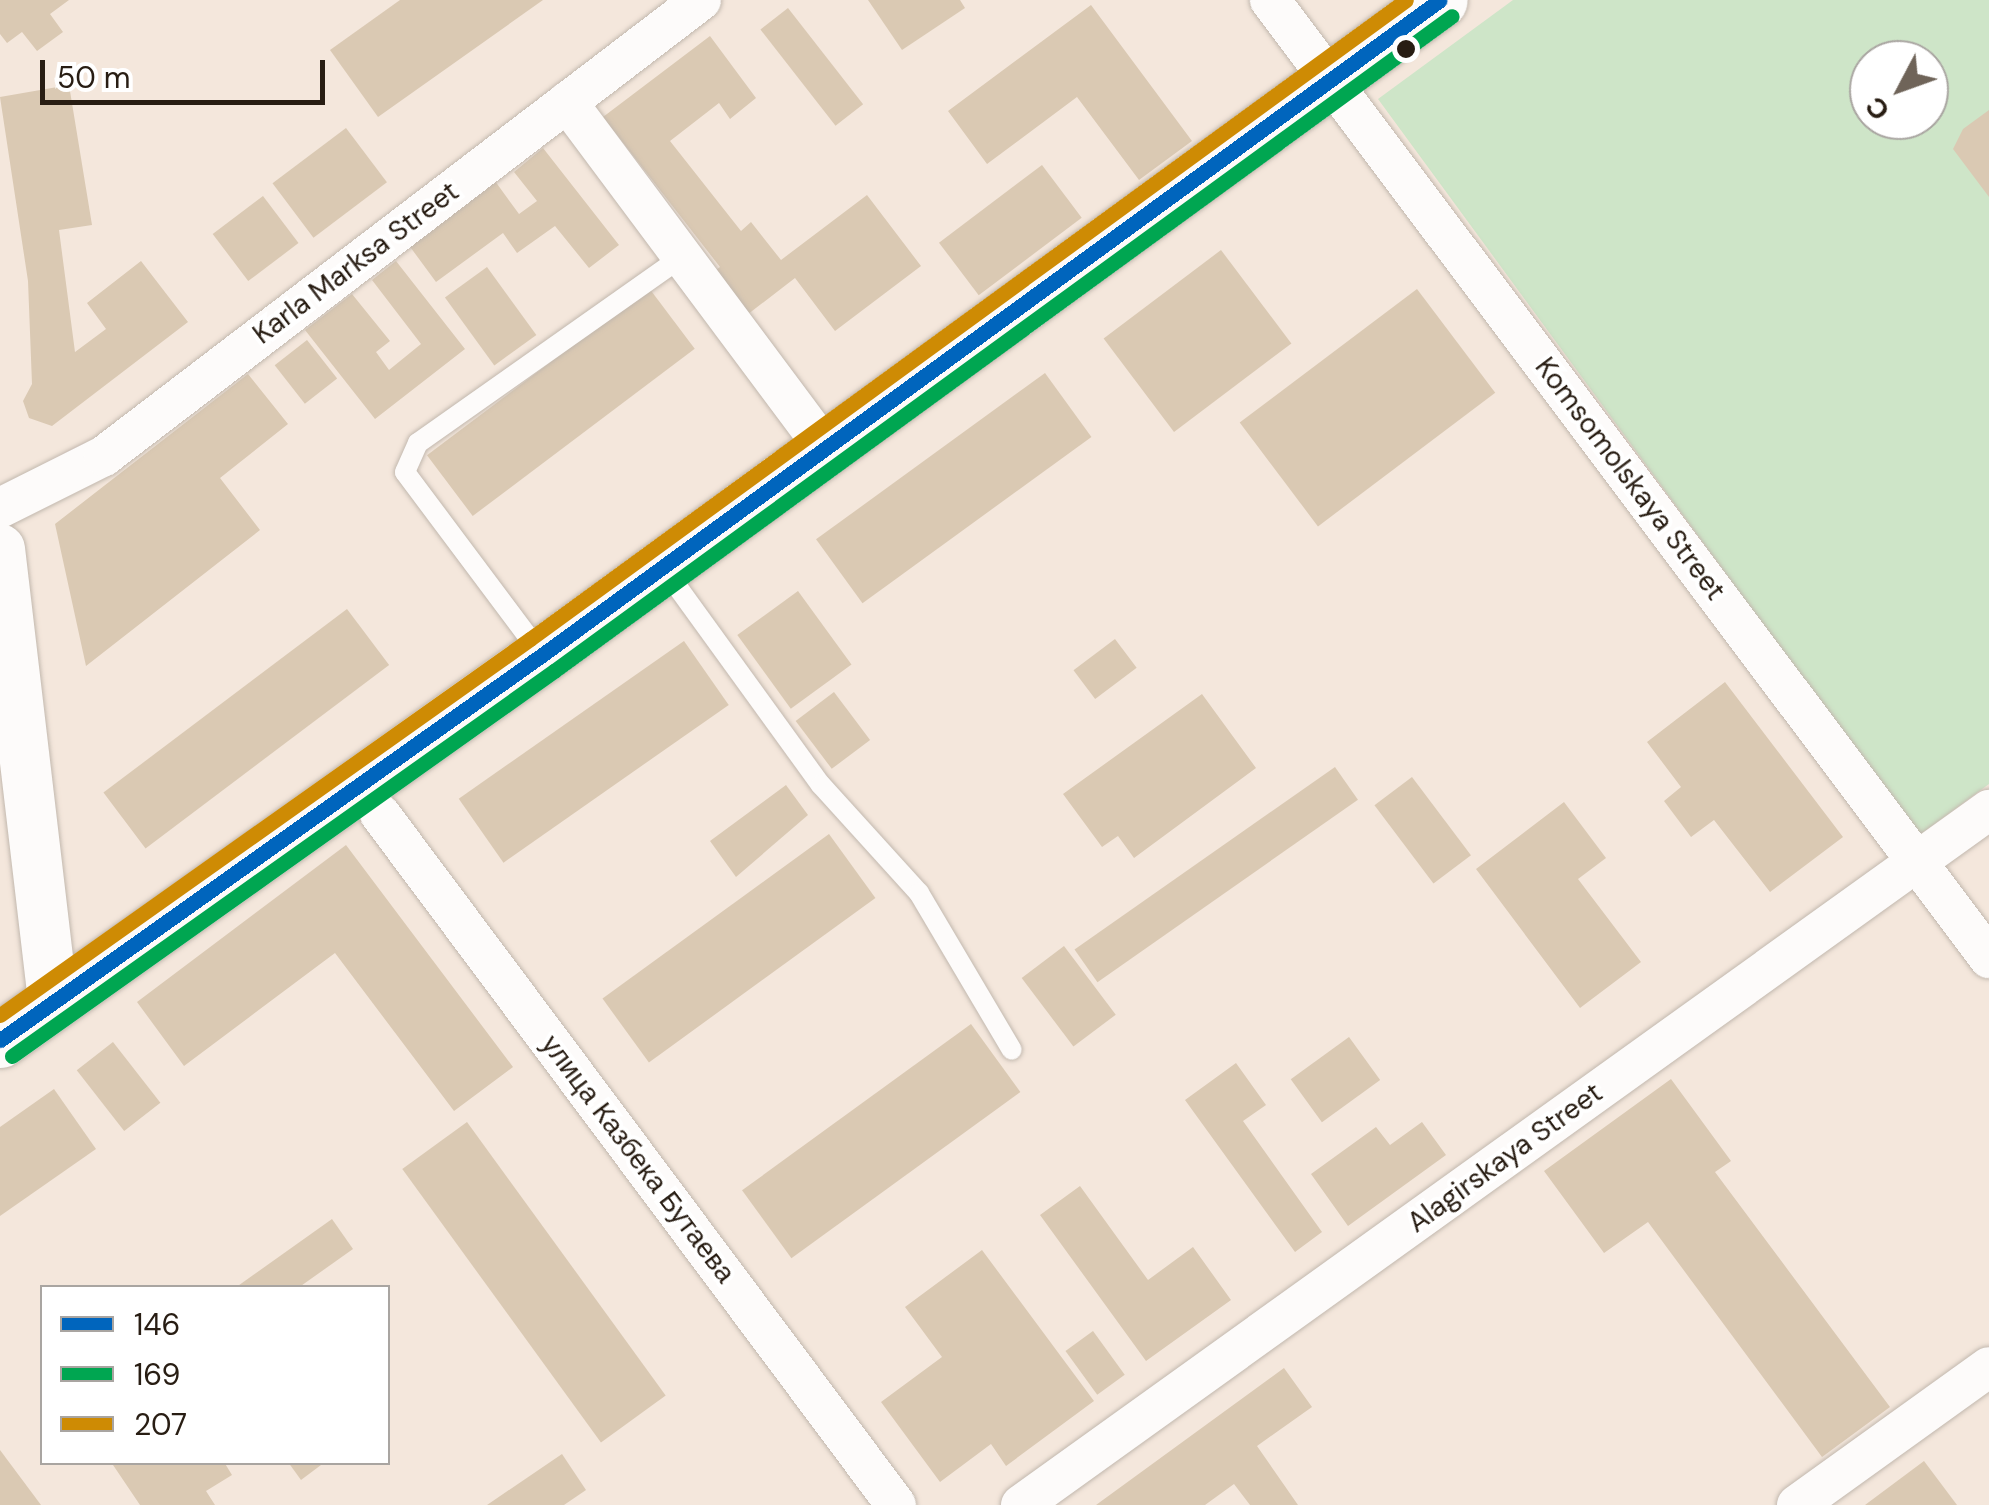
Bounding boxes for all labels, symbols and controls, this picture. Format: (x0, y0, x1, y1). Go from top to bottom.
unlabelled marker (1396, 39, 1416, 59)
scale bar (45, 40, 330, 102)
north arrow (1849, 40, 1949, 140)
text: 50 m (57, 58, 131, 97)
text: С (1857, 89, 1898, 128)
street label: Karla Marksa Street (247, 175, 465, 351)
street label: Komsomolskaya Street (1528, 351, 1732, 607)
street label: улица Казбека Бутаева (534, 1029, 742, 1289)
street label: Alagirskaya Street (1401, 1076, 1609, 1240)
legend (40, 1285, 390, 1465)
text: 146 (134, 1305, 180, 1344)
text: 169 (134, 1355, 180, 1394)
text: 207 (134, 1405, 187, 1444)

